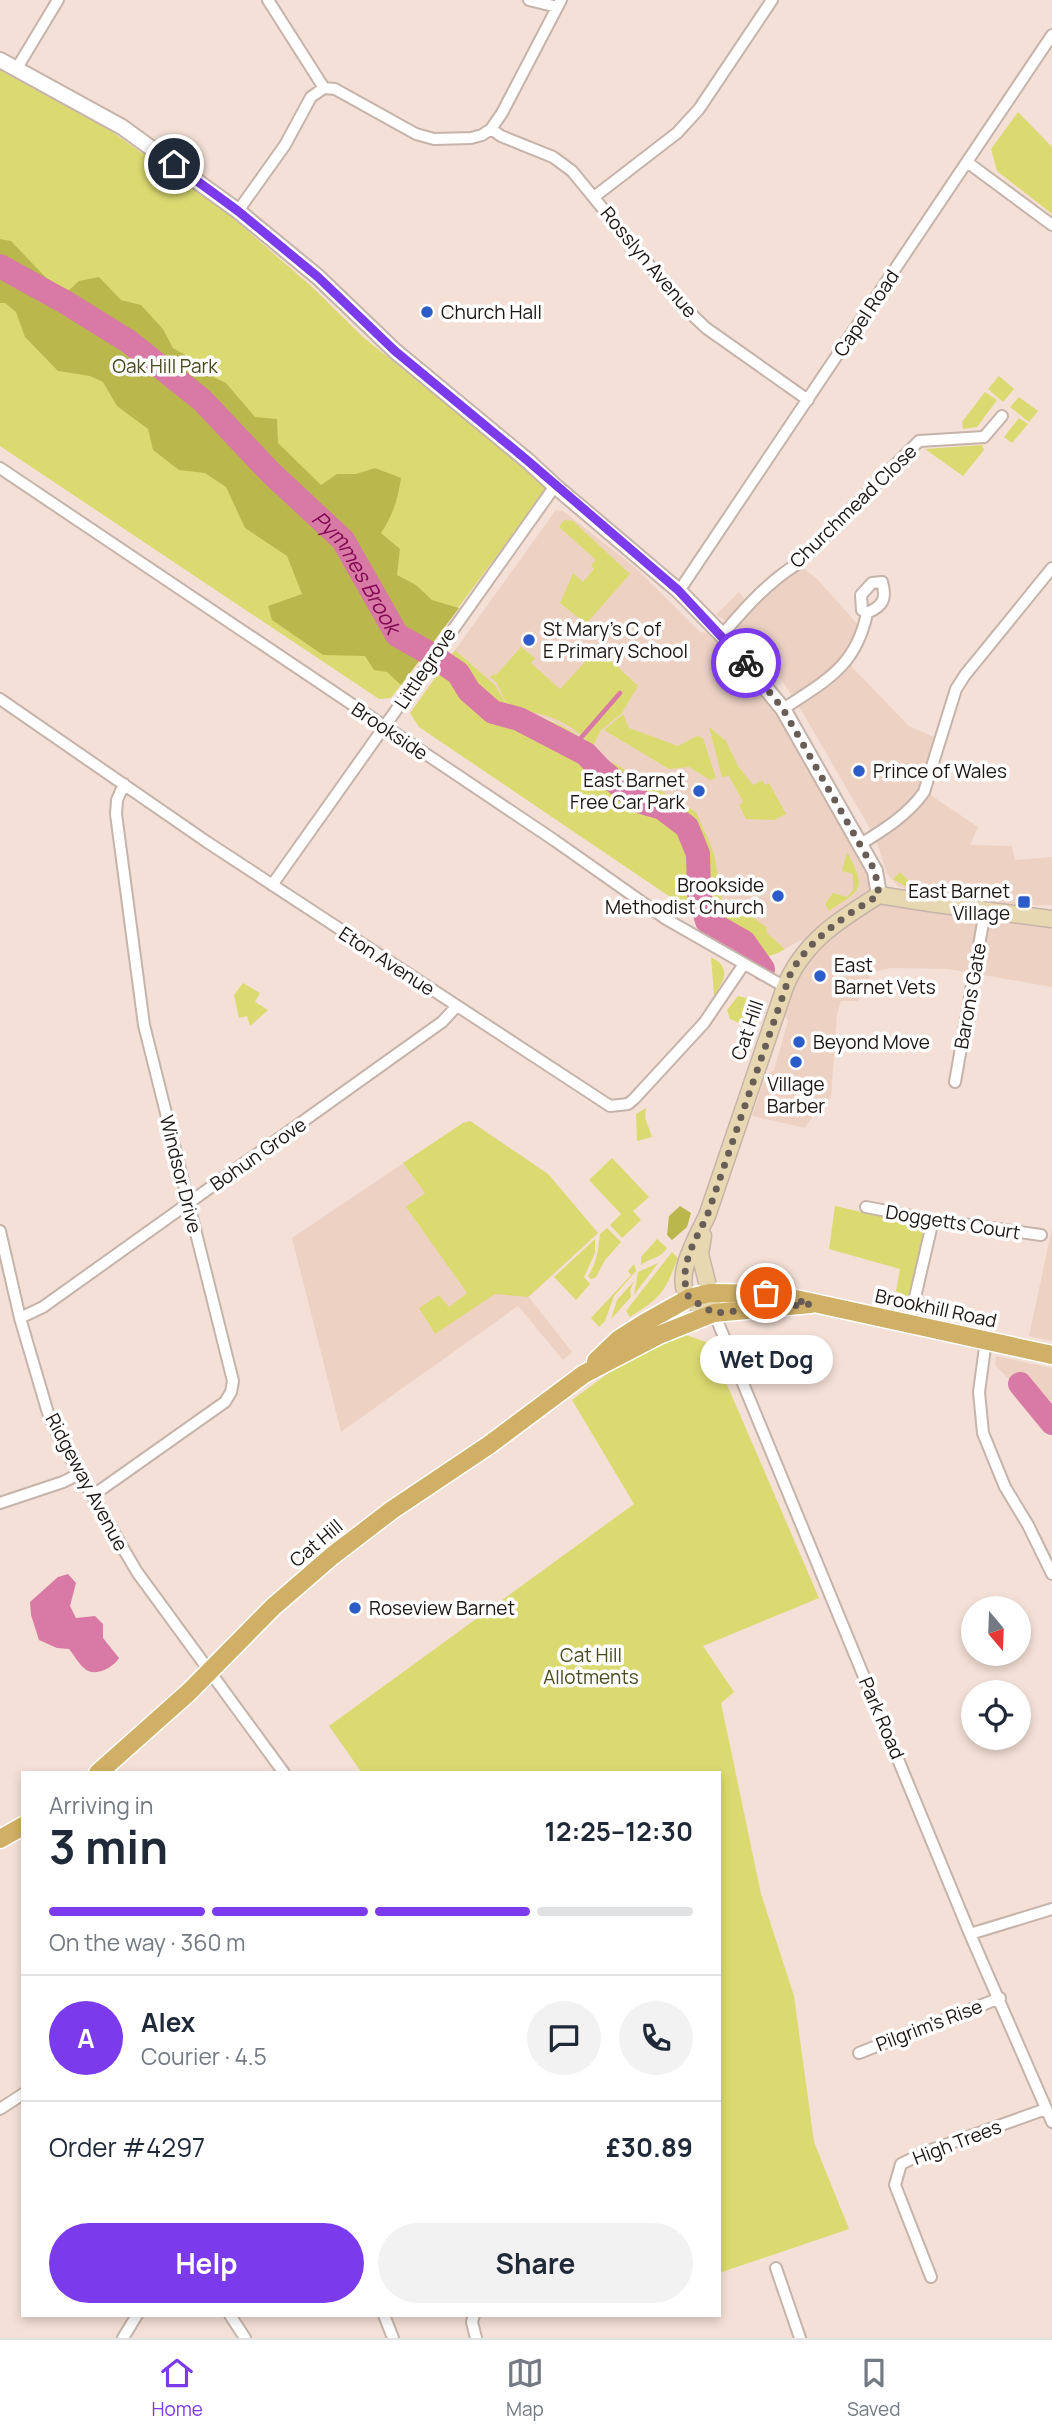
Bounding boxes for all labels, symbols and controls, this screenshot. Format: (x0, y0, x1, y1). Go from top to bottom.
pin (144, 134, 204, 194)
icon: home (155, 145, 193, 183)
street label: Rosslyn Avenue (595, 201, 703, 323)
street label: Capel Road (827, 264, 905, 362)
place label: Church Hall (441, 299, 542, 325)
marker: Church Hall (419, 304, 435, 320)
park label: Oak Hill Park (112, 353, 218, 379)
street label: Churchmead Close (784, 438, 922, 574)
water label: Pymmes Brook (306, 505, 409, 641)
place label: St Mary's C of E Primary School (543, 616, 688, 664)
street label: Littlegrove (388, 622, 462, 714)
courier (711, 628, 781, 698)
marker: St Mary's C of E Primary School (521, 632, 537, 648)
icon: bike (727, 644, 765, 682)
street label: Brookside (347, 696, 433, 766)
place label: Prince of Wales (873, 758, 1007, 784)
marker: Prince of Wales (851, 763, 867, 779)
place label: East Barnet Free Car Park (570, 767, 686, 815)
marker: East Barnet Free Car Park (691, 783, 707, 799)
place label: Brookside Methodist Church (605, 872, 764, 920)
place label: East Barnet Village (908, 878, 1010, 926)
marker: Brookside Methodist Church (770, 888, 786, 904)
marker: East Barnet Village (1016, 894, 1032, 910)
street label: Eton Avenue (334, 920, 440, 1002)
street label: Barons Gate (948, 941, 992, 1051)
place label: East Barnet Vets (834, 952, 936, 1000)
marker: East Barnet Vets (812, 968, 828, 984)
street label: Cat Hill (725, 997, 769, 1063)
place label: Beyond Move (813, 1029, 930, 1055)
marker: Beyond Move (791, 1034, 807, 1050)
marker: Village Barber (788, 1054, 804, 1070)
place label: Village Barber (767, 1071, 825, 1119)
street label: Bohun Grove (205, 1111, 311, 1197)
street label: Windsor Drive (154, 1112, 208, 1236)
street label: Doggetts Court (884, 1199, 1022, 1245)
pin (736, 1263, 796, 1323)
icon: bag (747, 1274, 785, 1312)
street label: Brookhill Road (873, 1282, 999, 1334)
callout: Wet Dog (700, 1335, 832, 1384)
text: Wet Dog (720, 1343, 813, 1375)
street label: Ridgeway Avenue (40, 1409, 134, 1555)
street label: Cat Hill (284, 1513, 348, 1573)
place label: Roseview Barnet (369, 1595, 515, 1621)
north arrow (961, 1596, 1031, 1666)
map controls (961, 1596, 1031, 1750)
marker: Roseview Barnet (347, 1600, 363, 1616)
park label: Cat Hill Allotments (543, 1642, 639, 1690)
street label: Park Road (853, 1673, 911, 1763)
button: locate (961, 1680, 1031, 1750)
text: Arriving in (49, 1789, 154, 1821)
text: 12:25–12:30 (545, 1813, 693, 1849)
text: 3 min (49, 1815, 168, 1878)
text: On the way · 360 m (49, 1926, 246, 1958)
street label: Pilgrim's Rise (872, 1993, 986, 2057)
button: chat (527, 2001, 601, 2075)
button: phone (619, 2001, 693, 2075)
text: Alex (141, 2004, 195, 2040)
text: A (77, 2020, 95, 2056)
text: Courier · 4.5 (141, 2040, 267, 2072)
street label: High Trees (909, 2113, 1005, 2171)
text: Order #4297 (49, 2129, 205, 2165)
text: £30.89 (606, 2129, 693, 2165)
button: Help (49, 2223, 364, 2303)
button: Share (378, 2223, 693, 2303)
tab: Home (152, 2354, 203, 2422)
tab: Map (506, 2354, 544, 2422)
tab: Saved (847, 2354, 900, 2422)

